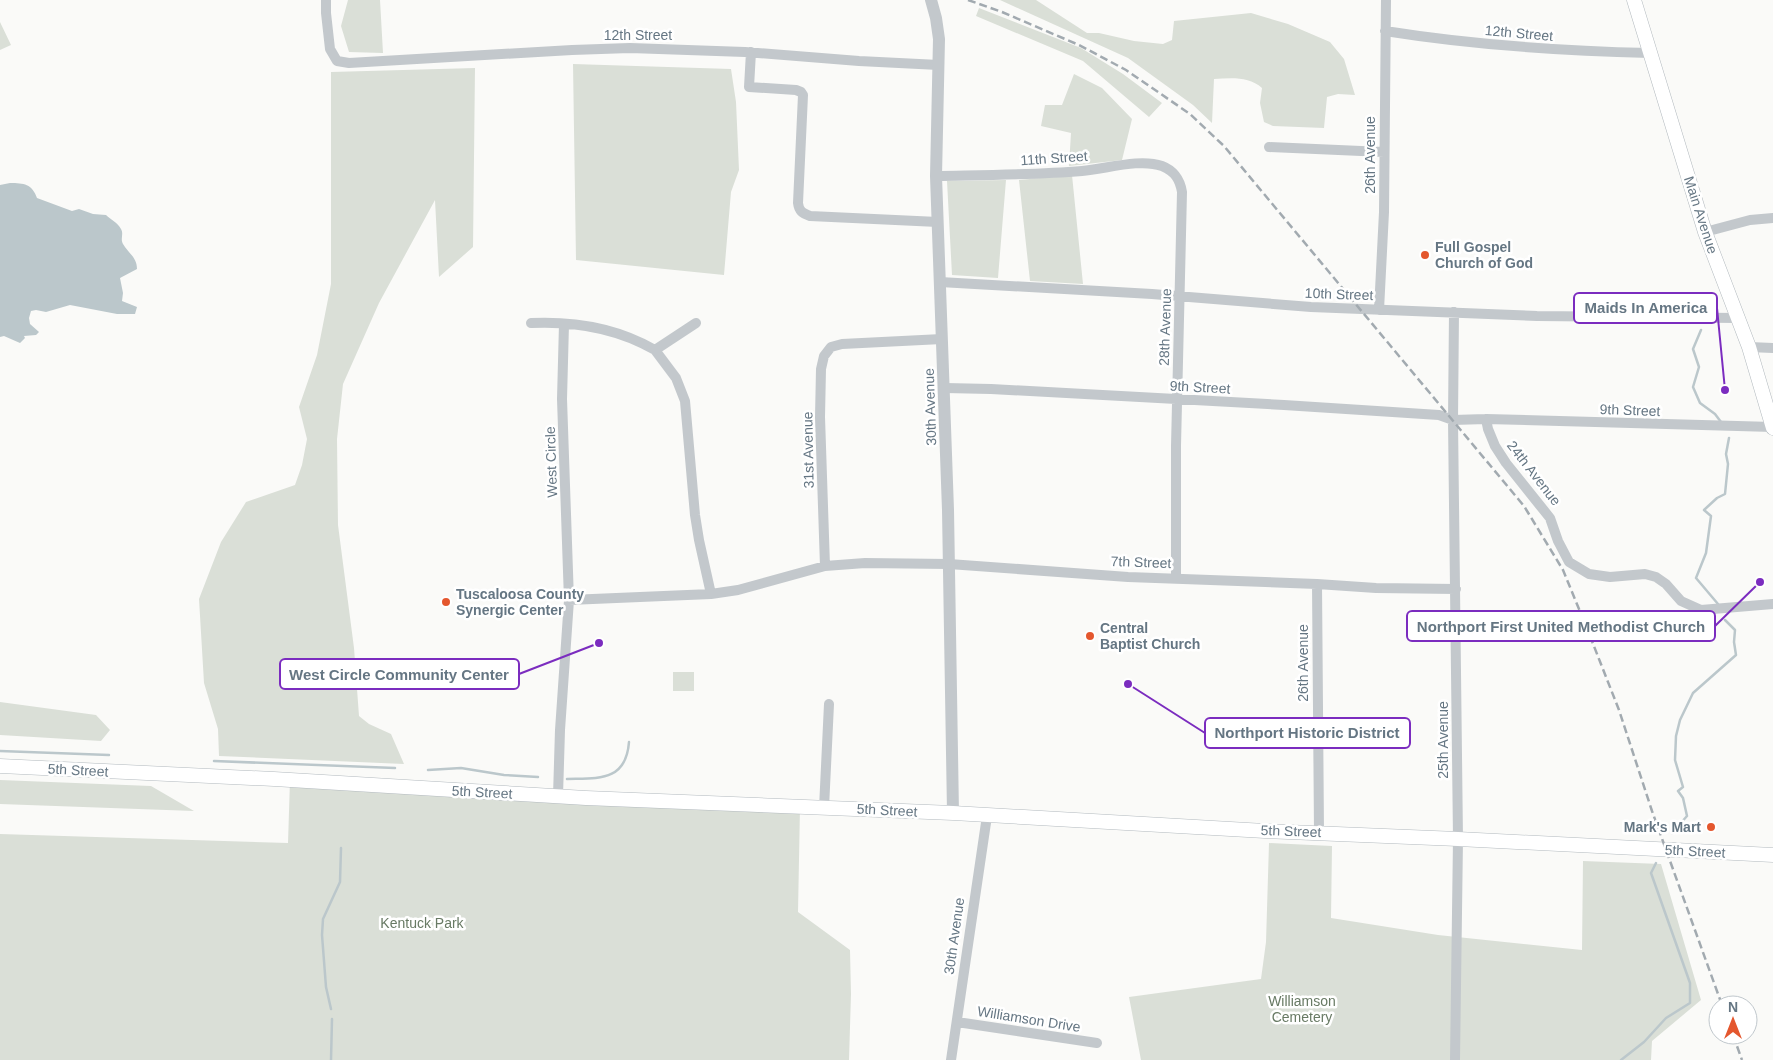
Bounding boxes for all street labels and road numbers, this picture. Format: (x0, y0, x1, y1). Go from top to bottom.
street label: 12th Street (1484, 22, 1554, 44)
street label: 12th Street (604, 27, 672, 43)
street label: 26th Avenue (1362, 116, 1378, 194)
street label: 11th Street (1020, 148, 1088, 168)
street label: Main Avenue (1681, 174, 1721, 256)
street label: 10th Street (1304, 285, 1374, 303)
street label: 28th Avenue (1156, 288, 1174, 366)
street label: 30th Avenue (921, 368, 939, 446)
street label: 9th Street (1169, 377, 1231, 397)
street label: 9th Street (1599, 401, 1661, 419)
street label: 31st Avenue (799, 411, 817, 489)
street label: West Circle (542, 426, 560, 498)
street label: 24th Avenue (1504, 437, 1564, 509)
street label: 7th Street (1110, 553, 1172, 571)
street label: 26th Avenue (1295, 624, 1311, 702)
street label: 25th Avenue (1435, 701, 1451, 779)
street label: 5th Street (47, 760, 109, 780)
street label: 5th Street (451, 782, 513, 802)
street label: 5th Street (856, 800, 918, 820)
street label: 5th Street (1260, 822, 1322, 840)
street label: 5th Street (1664, 841, 1726, 861)
street label: 30th Avenue (941, 896, 967, 976)
street label: Williamson Drive (976, 1003, 1082, 1035)

